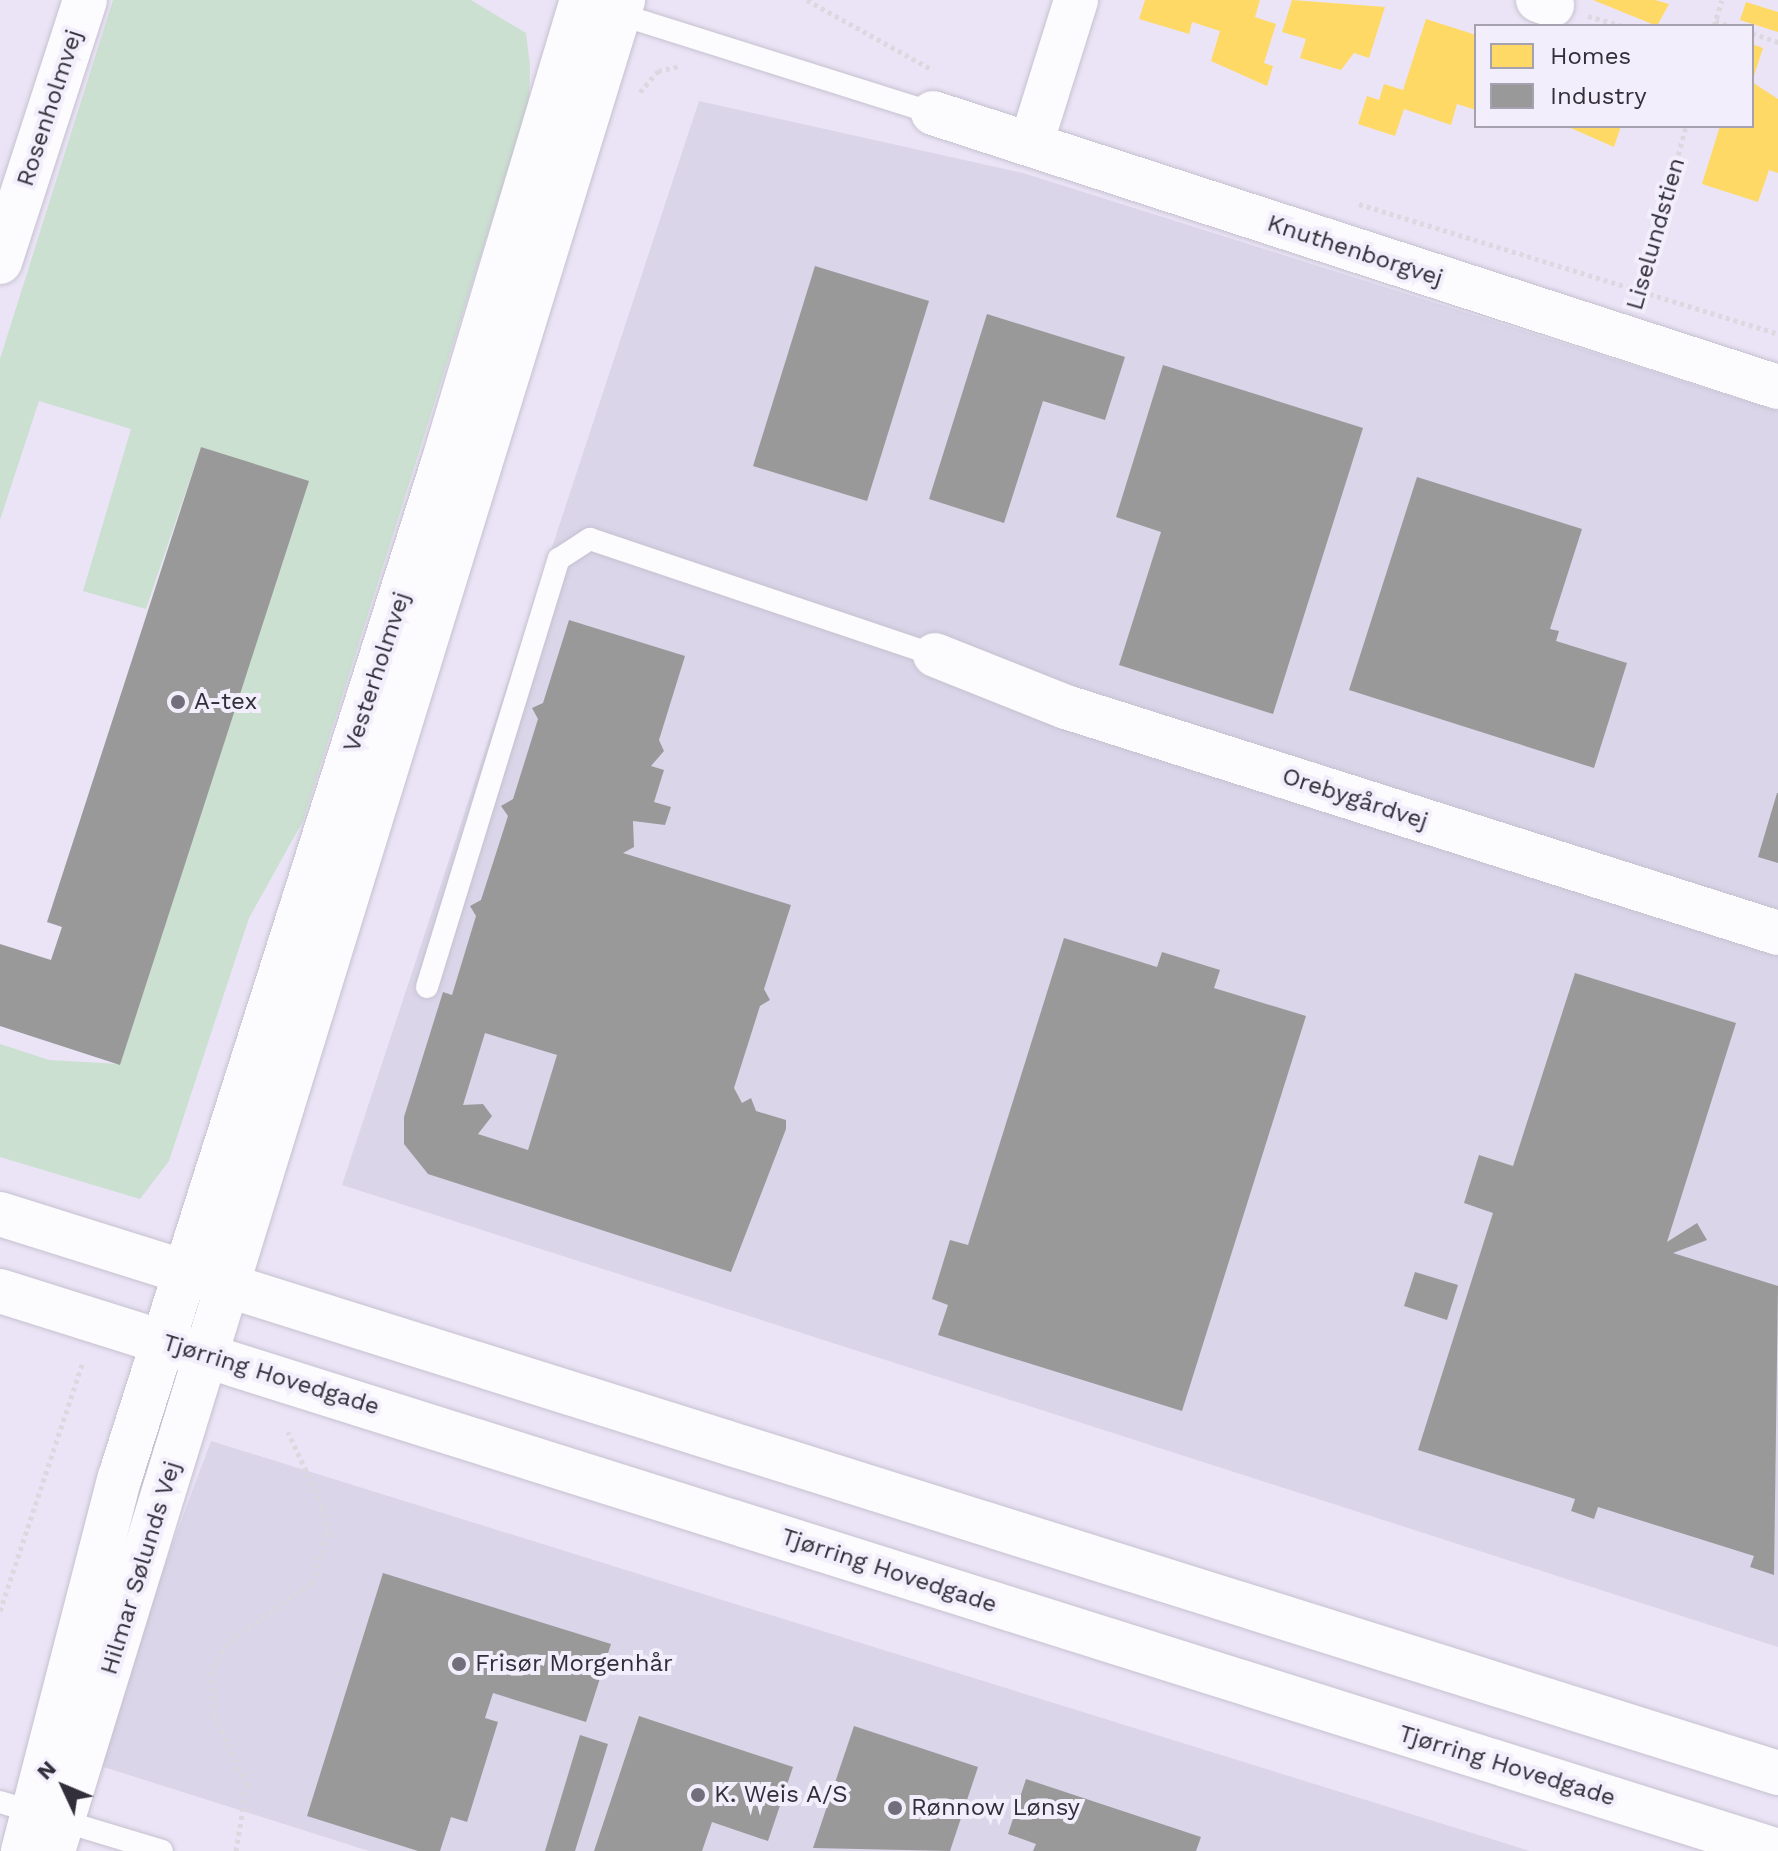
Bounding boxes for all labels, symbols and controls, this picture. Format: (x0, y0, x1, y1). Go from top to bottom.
legend (1474, 24, 1754, 128)
street label: Rosenholmvej (11, 26, 89, 190)
text: Homes (1550, 42, 1631, 70)
text: Industry (1550, 82, 1647, 110)
street label: Liselundstien (1621, 155, 1691, 313)
street label: Knuthenborgvej (1263, 209, 1447, 293)
street label: Vesterholmvej (338, 588, 416, 756)
place label: A-tex (194, 688, 257, 716)
marker: A-tex (169, 693, 187, 711)
street label: Orebygårdvej (1278, 762, 1432, 836)
street label: Tjørring Hovedgade (159, 1328, 383, 1422)
street label: Hilmar Sølunds Vej (95, 1457, 187, 1679)
street label: Tjørring Hovedgade (777, 1523, 1001, 1619)
place label: Frisør Morgenhår (475, 1650, 673, 1678)
marker: Frisør Morgenhår (450, 1655, 468, 1673)
street label: Tjørring Hovedgade (1395, 1719, 1619, 1813)
north arrow (24, 1747, 104, 1827)
text: N (32, 1755, 61, 1785)
place label: K. Weis A/S (714, 1781, 849, 1809)
marker: K. Weis A/S (689, 1786, 707, 1804)
place label: Rønnow Lønsy (911, 1794, 1080, 1822)
marker: Rønnow Lønsy (886, 1799, 904, 1817)

